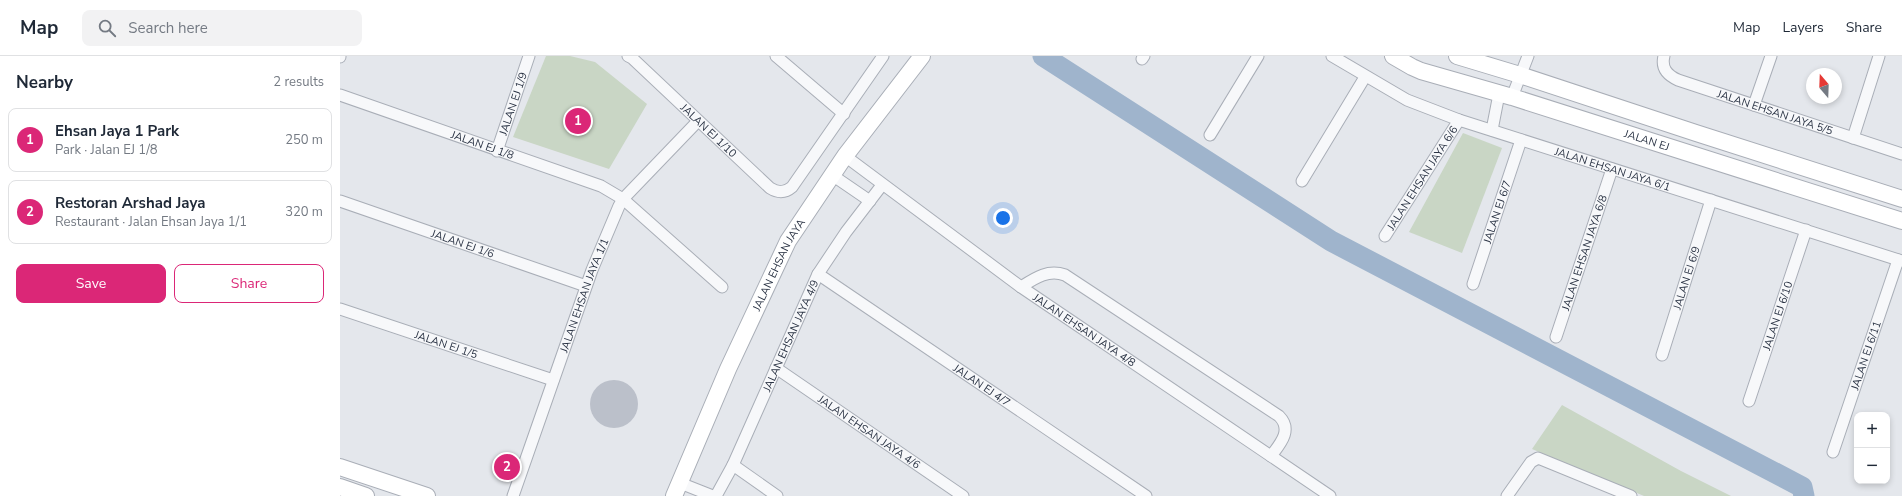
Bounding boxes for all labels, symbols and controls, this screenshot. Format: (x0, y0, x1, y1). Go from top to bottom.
search box (82, 10, 362, 46)
text: Map (20, 15, 58, 41)
icon: search (96, 17, 118, 39)
text: Search here (128, 18, 208, 38)
text: Map (1733, 18, 1760, 37)
text: Layers (1782, 18, 1824, 37)
text: Share (1846, 18, 1882, 37)
north arrow (1806, 68, 1842, 104)
street label: JALAN EJ 1/9 (495, 70, 531, 138)
text: Nearby (16, 71, 73, 94)
text: 2 results (273, 73, 324, 91)
street label: JALAN EHSAN JAYA 5/5 (1714, 86, 1835, 138)
street label: JALAN EJ 1/10 (677, 99, 741, 161)
pin: 1 (565, 106, 591, 136)
text: Ehsan Jaya 1 Park (55, 121, 179, 141)
street label: JALAN EHSAN JAYA 6/6 (1383, 123, 1461, 234)
street label: JALAN EJ (1622, 125, 1671, 154)
street label: JALAN EJ 1/8 (448, 127, 516, 163)
text: 1 (26, 131, 34, 149)
text: 250 m (285, 131, 323, 149)
text: Park · Jalan EJ 1/8 (55, 141, 158, 159)
street label: JALAN EHSAN JAYA 6/1 (1552, 143, 1673, 194)
street label: JALAN EJ 6/7 (1479, 178, 1515, 246)
text: Restoran Arshad Jaya (55, 193, 205, 213)
street label: JALAN EHSAN JAYA 6/8 (1558, 193, 1610, 313)
text: 2 (26, 203, 34, 221)
text: 320 m (285, 203, 323, 221)
your location (993, 208, 1013, 228)
text: Restaurant · Jalan Ehsan Jaya 1/1 (55, 213, 247, 231)
street label: JALAN EHSAN JAYA (748, 216, 808, 314)
street label: JALAN EJ 1/6 (428, 225, 497, 261)
street label: JALAN EHSAN JAYA 1/1 (556, 236, 612, 355)
street label: JALAN EJ 6/9 (1669, 244, 1703, 312)
button: Save (16, 264, 166, 303)
button: Share (174, 264, 324, 303)
street label: JALAN EHSAN JAYA 4/9 (759, 277, 822, 395)
street label: JALAN EJ 6/10 (1759, 279, 1796, 353)
street label: JALAN EHSAN JAYA 4/8 (1029, 289, 1139, 370)
street label: JALAN EJ 6/11 (1847, 319, 1884, 393)
street label: JALAN EJ 1/5 (412, 327, 480, 362)
street label: JALAN EJ 4/7 (950, 360, 1013, 410)
street label: JALAN EHSAN JAYA 4/6 (814, 391, 924, 472)
map controls (1854, 412, 1890, 484)
button: + (1854, 412, 1890, 448)
button: − (1854, 448, 1890, 484)
pin: 2 (494, 452, 520, 482)

